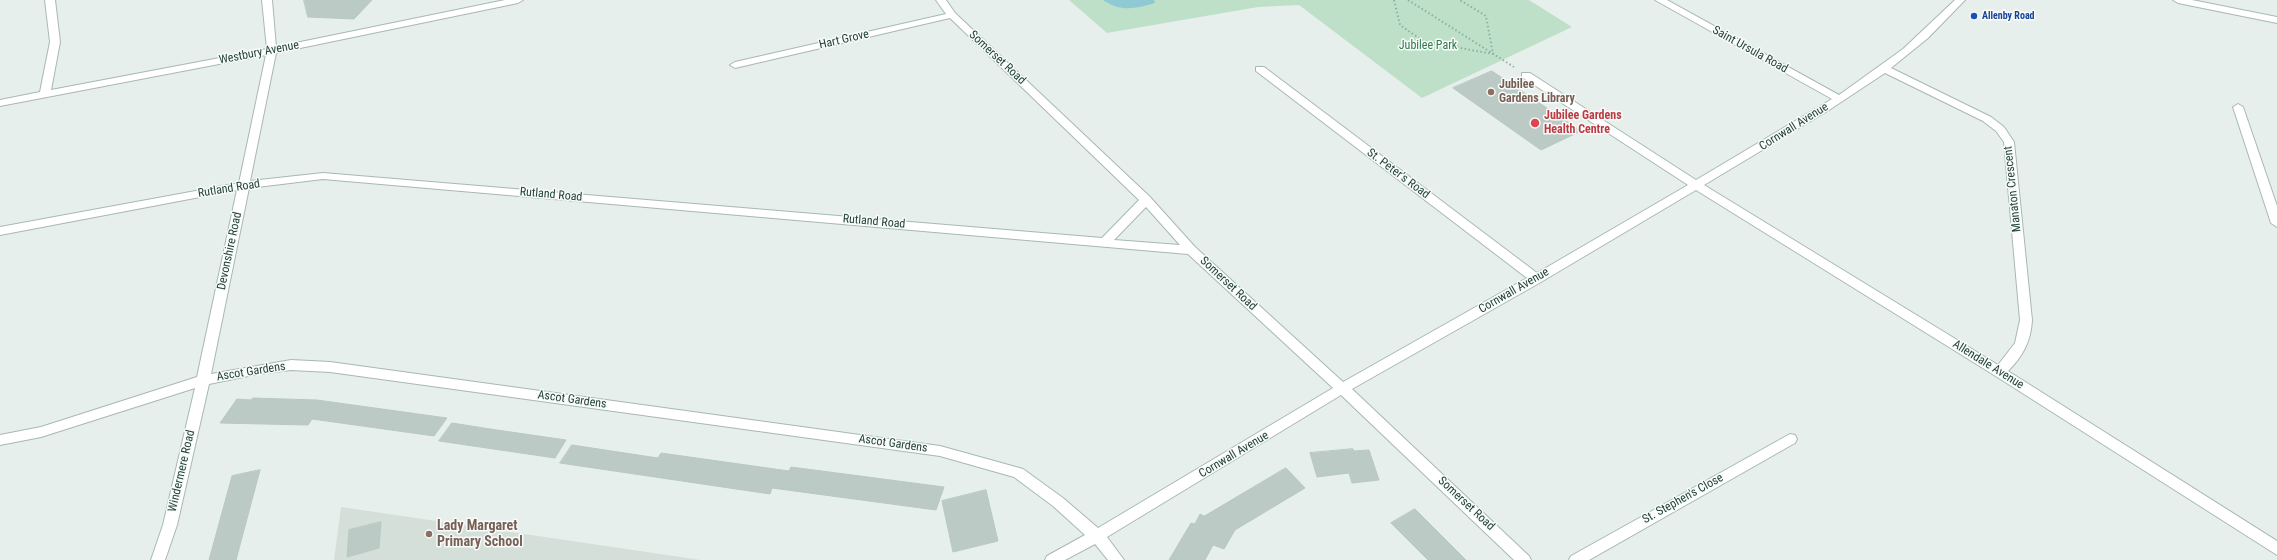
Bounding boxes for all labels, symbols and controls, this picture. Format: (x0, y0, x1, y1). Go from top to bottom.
place label: Allenby Road (1982, 10, 2035, 22)
marker: Allenby Road (1969, 11, 1979, 21)
street label: Saint Ursula Road (1710, 23, 1790, 77)
street label: Hart Grove (818, 27, 870, 53)
street label: Somerset Road (966, 28, 1028, 88)
street label: Westbury Avenue (218, 38, 300, 68)
park label: Jubilee Park (1399, 39, 1457, 53)
place label: Jubilee Gardens Library (1499, 78, 1575, 106)
marker: Jubilee Gardens Library (1486, 87, 1496, 97)
street label: Cornwall Avenue (1757, 100, 1831, 154)
place label: Jubilee Gardens Health Centre (1544, 109, 1622, 137)
marker: Jubilee Gardens Health Centre (1529, 117, 1541, 129)
street label: Manaton Crescent (2001, 145, 2025, 233)
street label: St. Peter's Road (1364, 146, 1432, 202)
street label: Rutland Road (197, 177, 261, 201)
street label: Rutland Road (519, 185, 583, 205)
street label: Devonshire Road (215, 211, 245, 291)
street label: Rutland Road (842, 212, 906, 232)
street label: Somerset Road (1197, 254, 1259, 314)
street label: Cornwall Avenue (1476, 265, 1552, 317)
street label: Allendale Avenue (1950, 337, 2026, 393)
street label: Ascot Gardens (216, 359, 286, 385)
street label: Ascot Gardens (537, 388, 607, 412)
street label: Windermere Road (166, 429, 198, 513)
street label: Cornwall Avenue (1197, 429, 1271, 481)
street label: Ascot Gardens (858, 432, 928, 456)
street label: St. Stephen's Close (1640, 471, 1726, 527)
street label: Somerset Road (1435, 474, 1497, 534)
place label: Lady Margaret Primary School (437, 518, 523, 550)
marker: Lady Margaret Primary School (424, 529, 434, 539)

